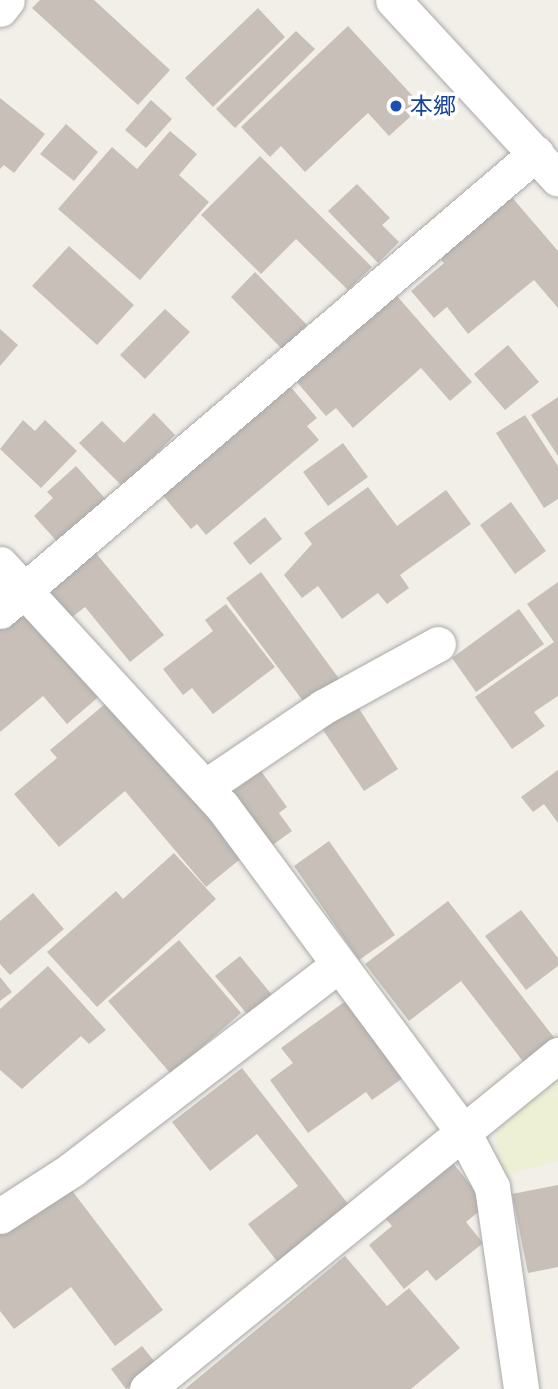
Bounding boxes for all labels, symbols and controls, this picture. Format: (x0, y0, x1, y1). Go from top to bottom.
place label: 本郷 (410, 92, 456, 120)
marker: 本郷 (388, 98, 404, 114)

